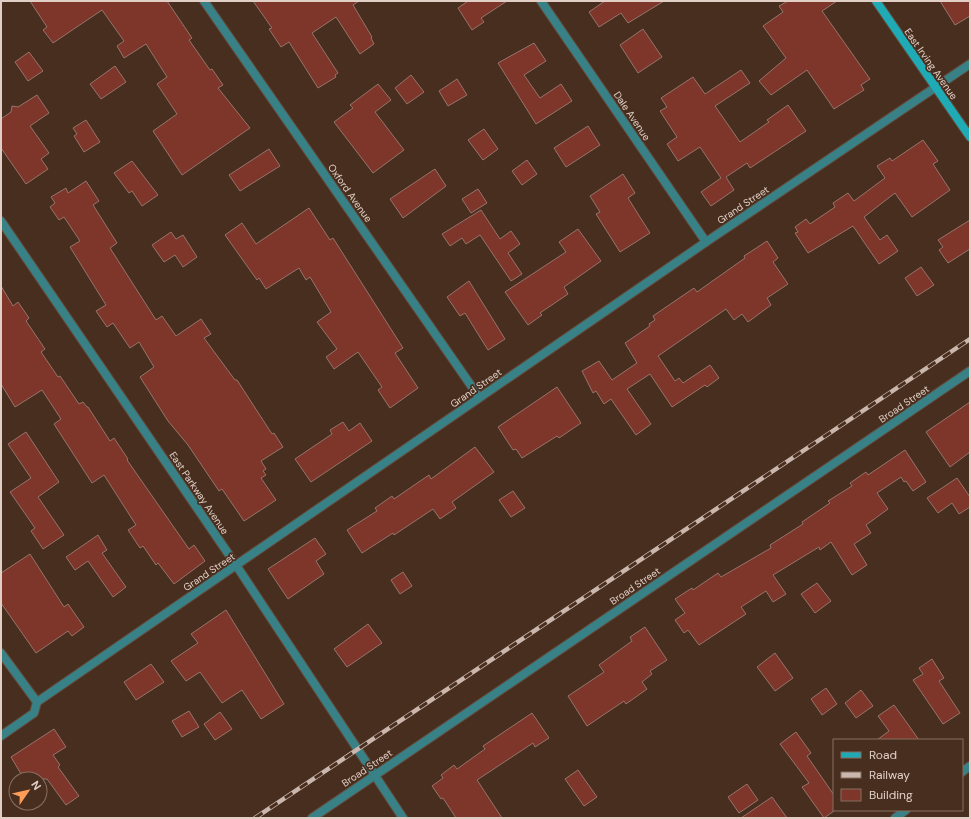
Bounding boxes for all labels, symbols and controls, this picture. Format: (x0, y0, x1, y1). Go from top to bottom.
street label: East Irving Avenue (902, 26, 961, 102)
street label: Dale Avenue (611, 89, 653, 143)
street label: Oxford Avenue (325, 161, 375, 225)
street label: Grand Street (715, 183, 771, 227)
street label: Grand Street (448, 366, 504, 410)
street label: Broad Street (876, 382, 932, 426)
street label: East Parkway Avenue (166, 449, 232, 537)
street label: Grand Street (181, 550, 237, 594)
street label: Broad Street (607, 564, 663, 608)
legend (833, 739, 963, 811)
street label: Broad Street (339, 746, 395, 790)
text: Road (869, 747, 897, 763)
text: Railway (869, 767, 910, 783)
north arrow (8, 771, 48, 811)
text: N (28, 778, 44, 793)
text: Building (869, 787, 913, 803)

